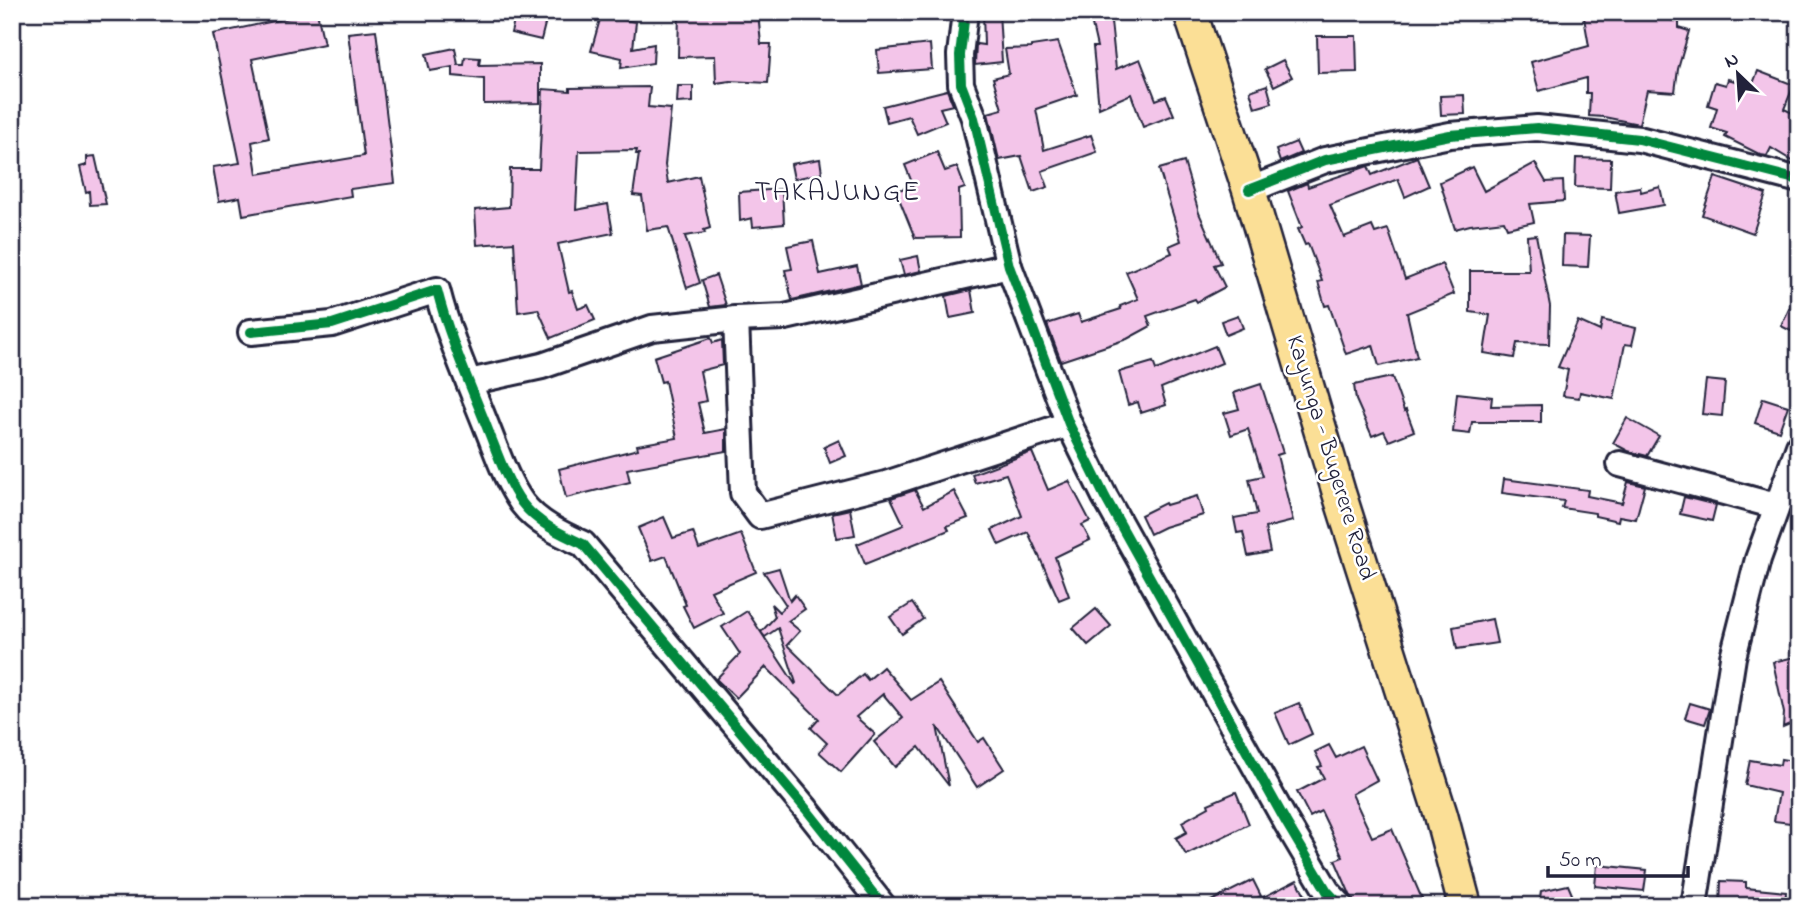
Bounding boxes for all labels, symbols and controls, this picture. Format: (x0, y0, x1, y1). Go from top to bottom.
north arrow (1702, 38, 1772, 108)
text: N (1720, 46, 1744, 76)
district label: TAKAJUNGE (755, 173, 921, 214)
street label: Kayunga - Bugerere Road (1275, 331, 1384, 585)
scale bar (1548, 834, 1688, 878)
text: 50 m (1559, 846, 1602, 876)

